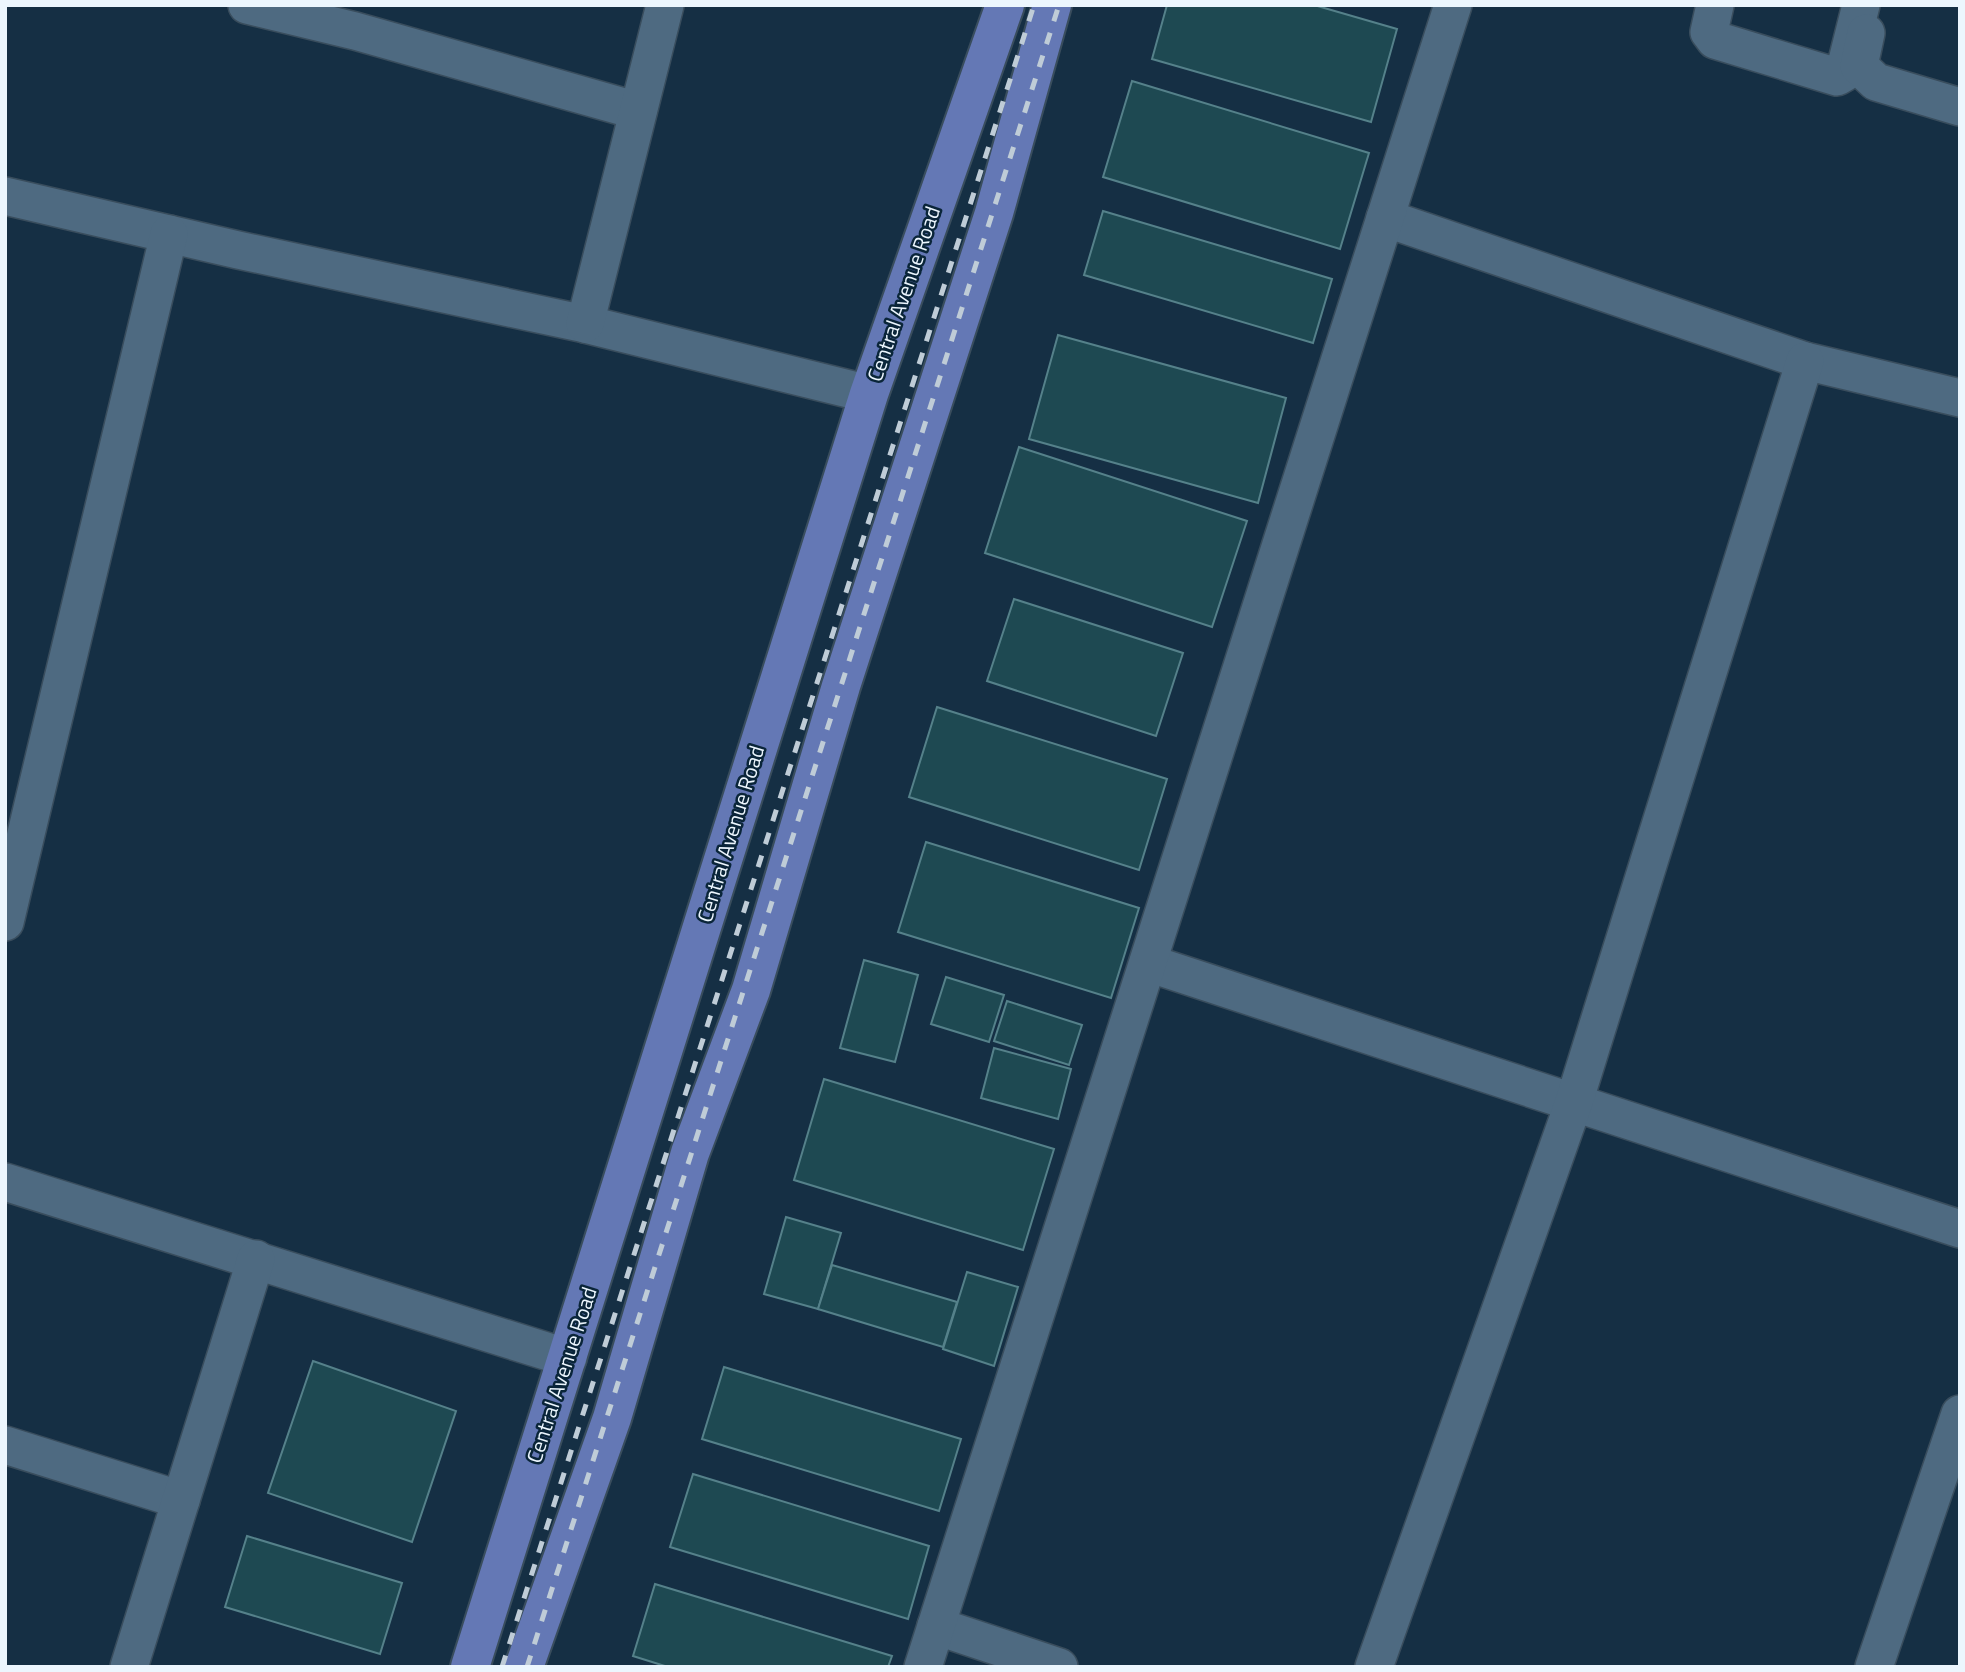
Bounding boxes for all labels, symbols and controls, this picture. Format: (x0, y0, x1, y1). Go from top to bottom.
street label: Central Avenue Road (858, 202, 948, 386)
street label: Central Avenue Road (688, 741, 772, 926)
street label: Central Avenue Road (517, 1283, 605, 1467)

